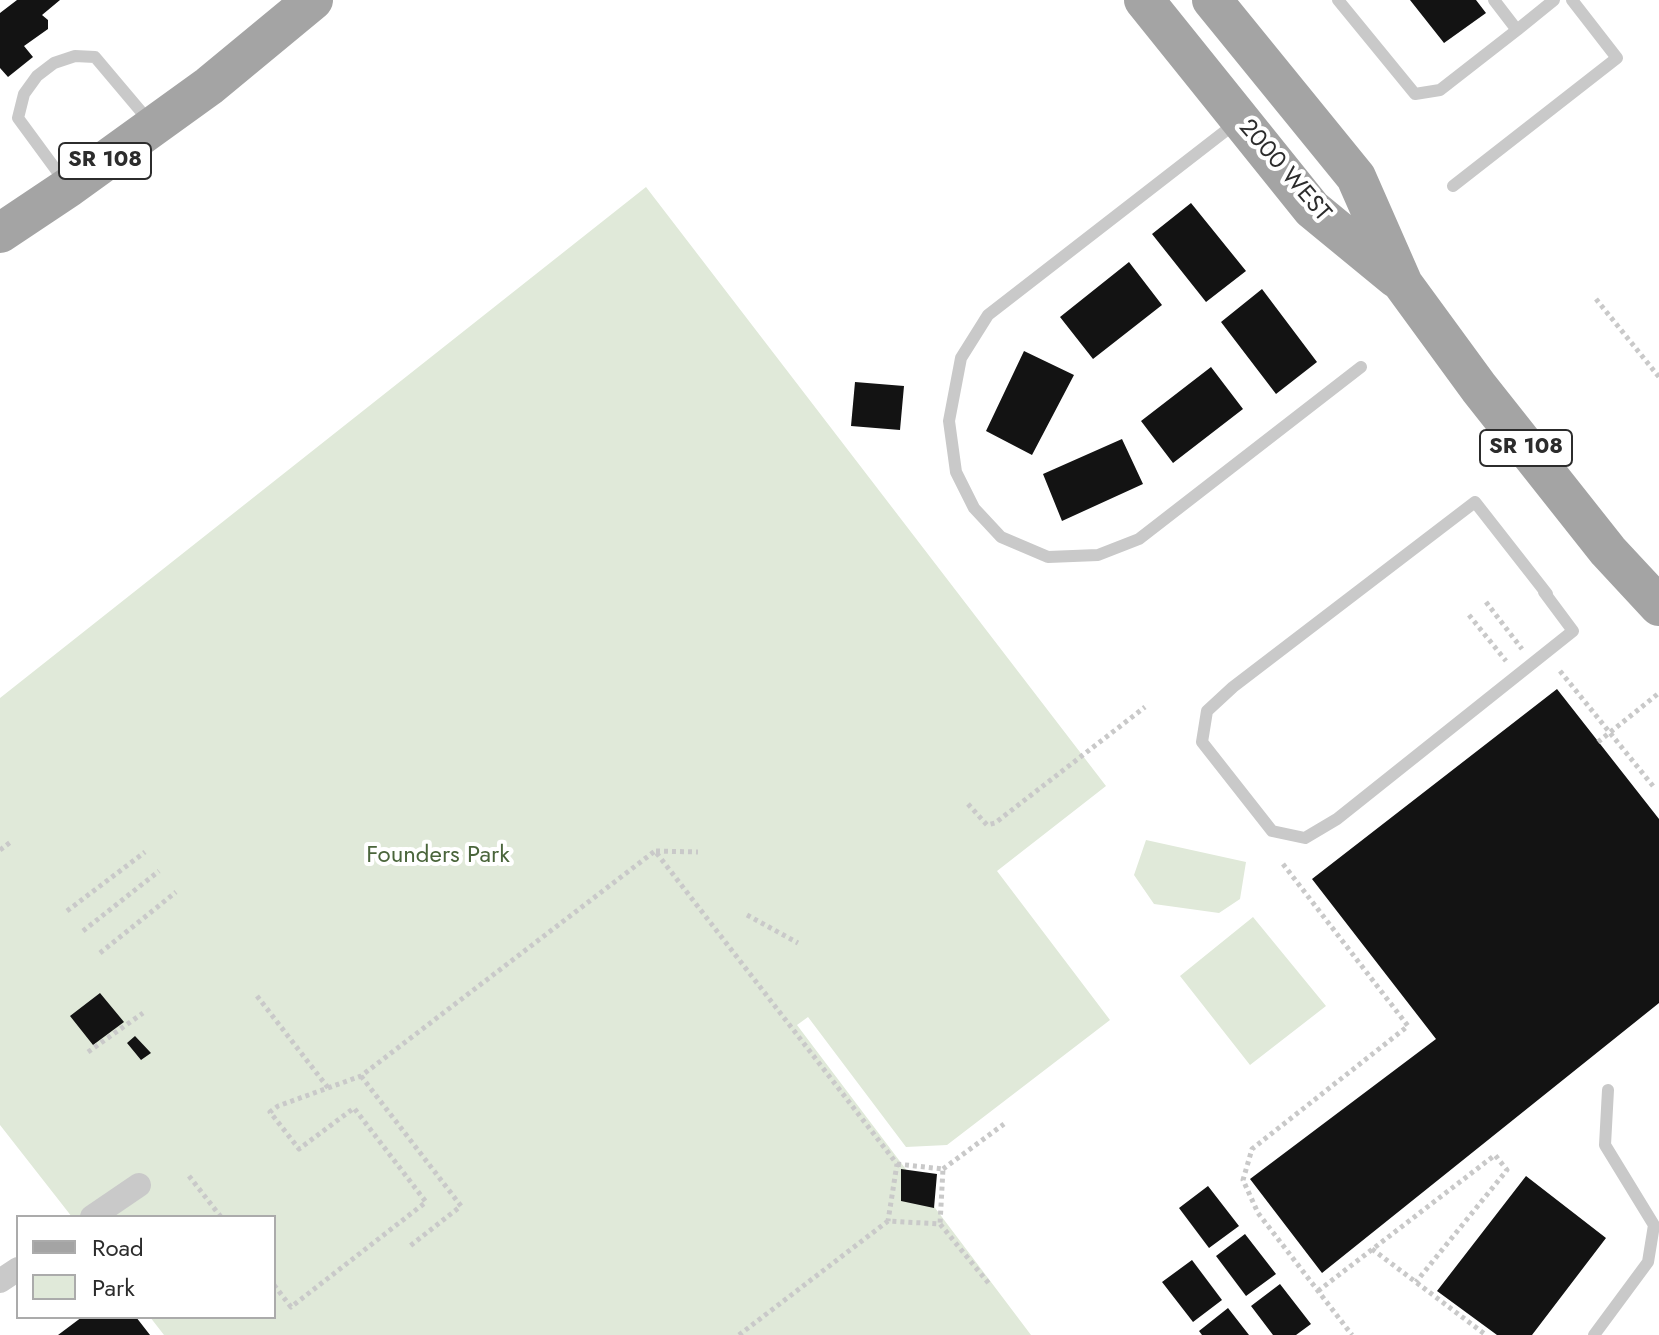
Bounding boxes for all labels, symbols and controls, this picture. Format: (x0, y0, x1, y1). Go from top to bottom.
street label: 2000 WEST (1232, 114, 1336, 228)
road number: SR 108 (59, 143, 151, 179)
road number: SR 108 (1480, 430, 1572, 466)
park label: Founders Park (366, 842, 510, 870)
legend (16, 1215, 276, 1319)
text: Road (92, 1230, 144, 1265)
text: Park (92, 1270, 135, 1305)

